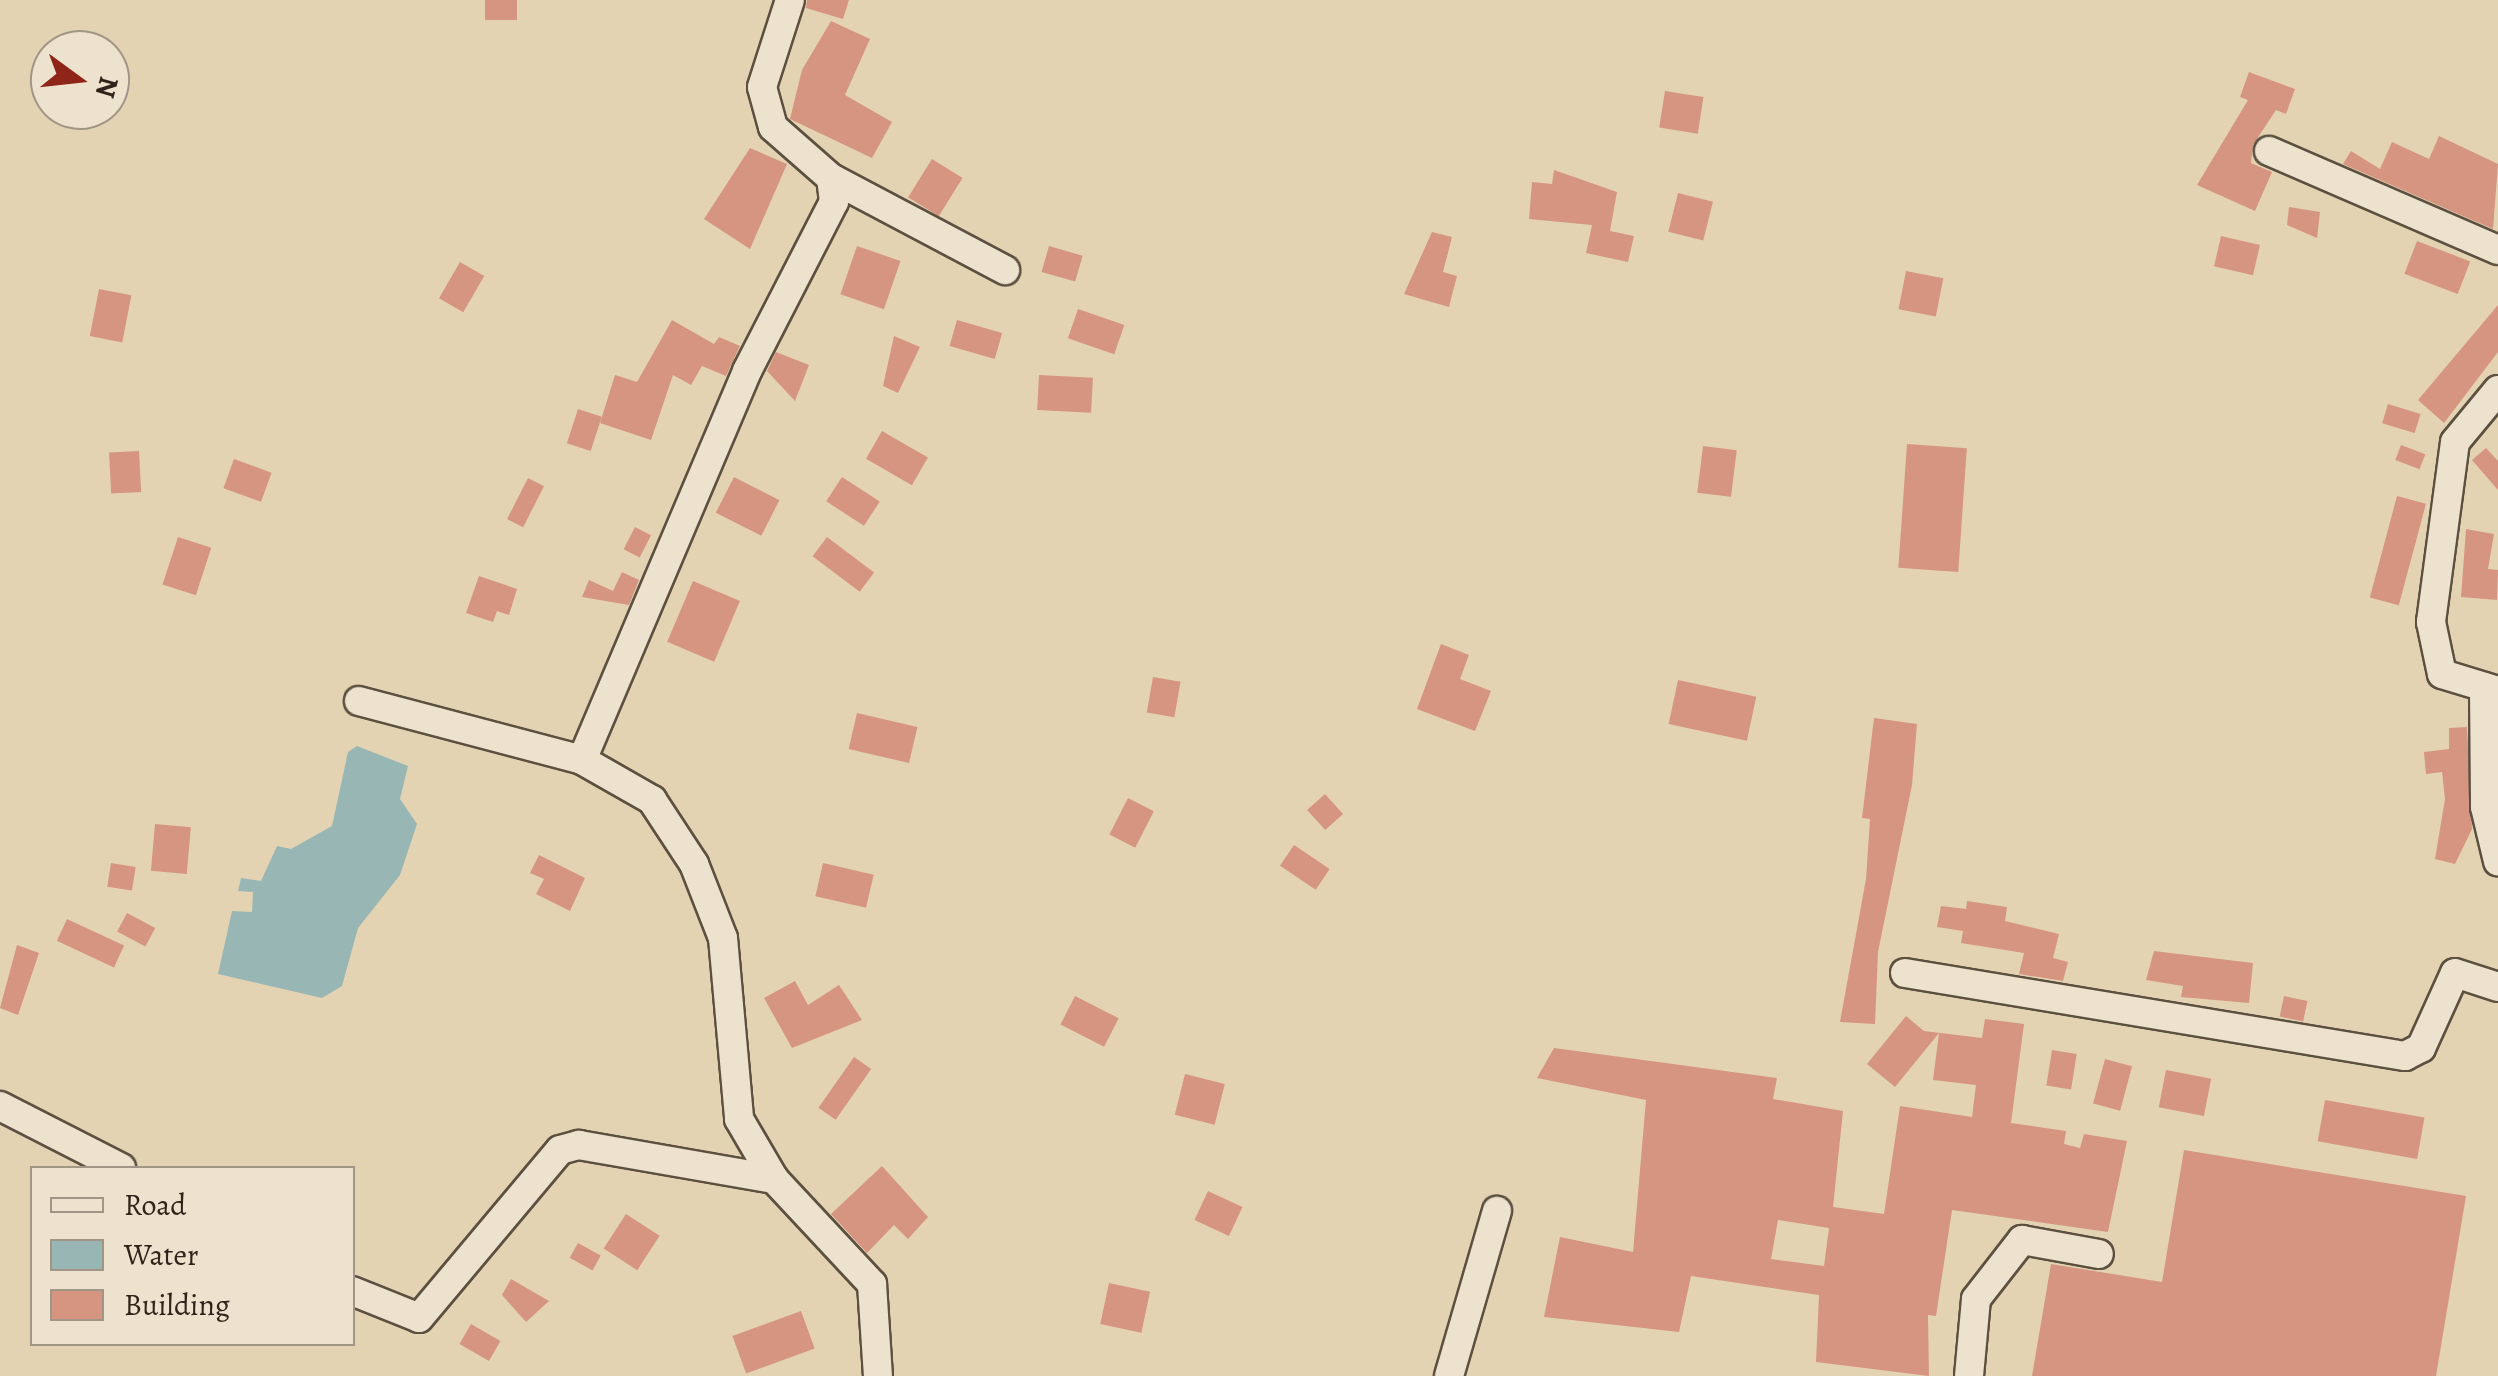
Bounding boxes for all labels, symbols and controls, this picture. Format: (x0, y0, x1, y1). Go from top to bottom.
north arrow (30, 30, 130, 130)
text: N (86, 72, 128, 102)
legend (30, 1166, 355, 1346)
text: Road (124, 1185, 186, 1225)
text: Water (124, 1235, 198, 1275)
text: Building (124, 1285, 230, 1325)

